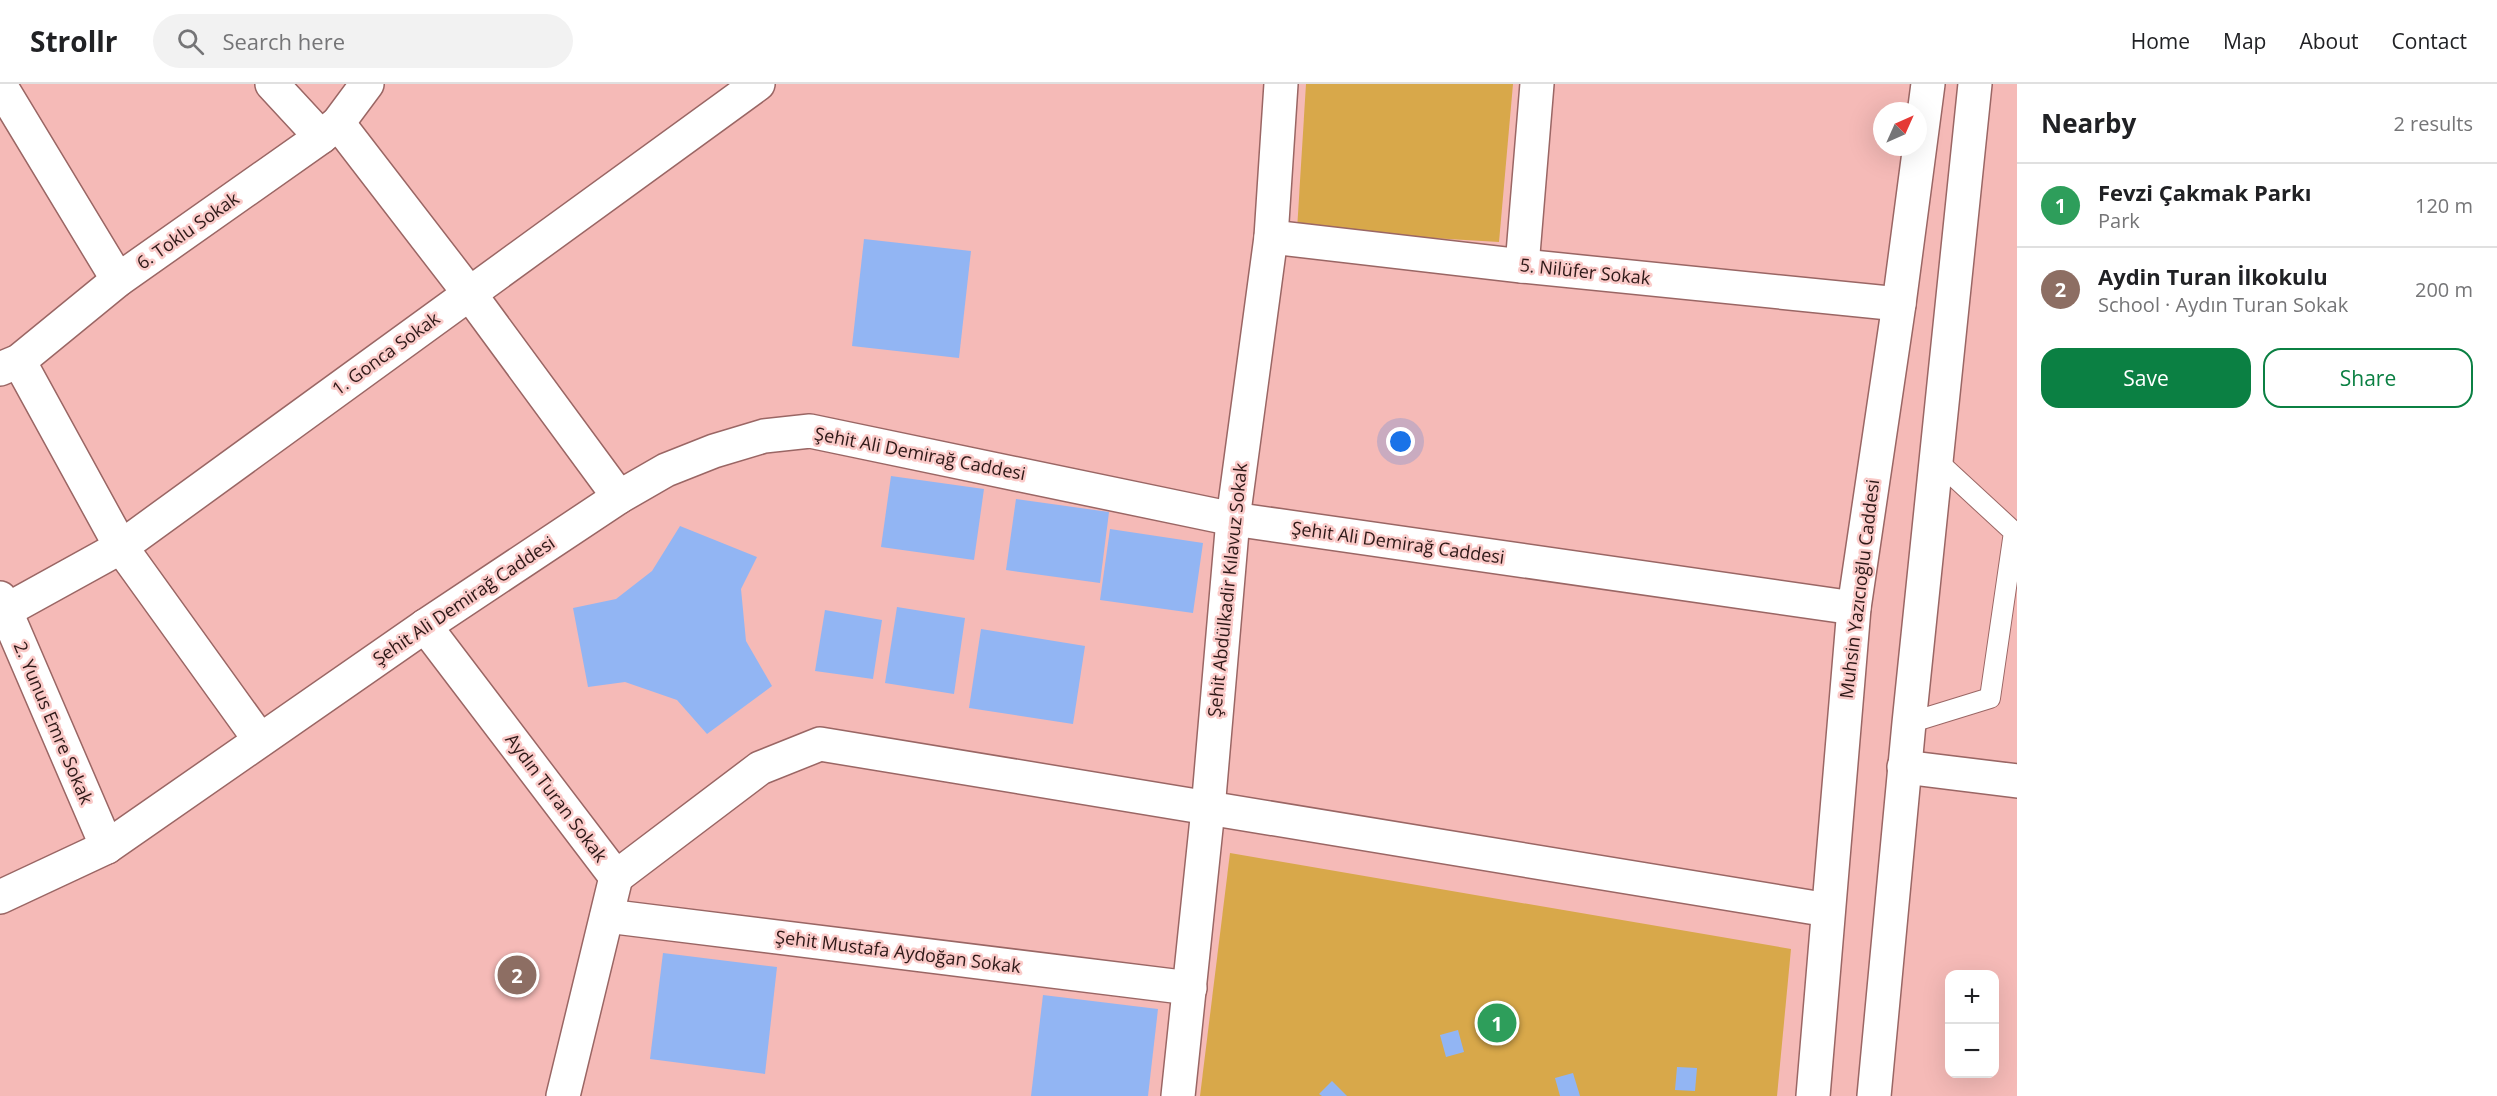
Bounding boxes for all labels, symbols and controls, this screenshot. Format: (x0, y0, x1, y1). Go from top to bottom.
search box (153, 14, 573, 68)
text: Strollr (30, 22, 117, 60)
icon: search (174, 25, 207, 58)
text: Search here (222, 26, 345, 56)
text: Home (2131, 27, 2190, 55)
text: Map (2223, 27, 2266, 55)
text: About (2299, 27, 2359, 55)
text: Contact (2392, 27, 2467, 55)
north arrow (1873, 102, 1927, 156)
text: Nearby (2041, 105, 2136, 141)
text: 2 results (2393, 110, 2473, 137)
text: Fevzi Çakmak Parkı (2098, 177, 2311, 207)
street label: 6. Toklu Sokak (131, 186, 244, 274)
text: 1 (2055, 192, 2066, 219)
text: 120 m (2415, 192, 2473, 219)
text: Park (2098, 207, 2140, 234)
street label: 5. Nilüfer Sokak (1519, 252, 1652, 290)
text: Aydin Turan İlkokulu (2098, 261, 2328, 291)
text: 2 (2055, 276, 2066, 303)
text: 200 m (2415, 276, 2473, 303)
text: School · Aydın Turan Sokak (2098, 291, 2348, 318)
street label: 1. Gonca Sokak (327, 306, 445, 400)
button: Save (2041, 348, 2251, 408)
button: Share (2263, 348, 2473, 408)
street label: Şehit Ali Demirağ Caddesi (813, 421, 1028, 485)
your location (1386, 427, 1415, 456)
street label: Şehit Abdülkadir Kılavuz Sokak (1202, 461, 1252, 718)
street label: Muhsin Yazıcıoğlu Caddesi (1834, 478, 1884, 700)
street label: Şehit Ali Demirağ Caddesi (1290, 515, 1506, 569)
street label: Şehit Ali Demirağ Caddesi (368, 530, 559, 670)
street label: 2. Yunus Emre Sokak (9, 638, 99, 808)
street label: Aydın Turan Sokak (500, 728, 613, 867)
street label: Şehit Mustafa Aydoğan Sokak (774, 924, 1023, 978)
pin: 2 (498, 952, 536, 998)
map controls (1945, 970, 1999, 1078)
button: + (1945, 970, 1999, 1024)
pin: 1 (1478, 1000, 1516, 1046)
button: − (1945, 1024, 1999, 1078)

